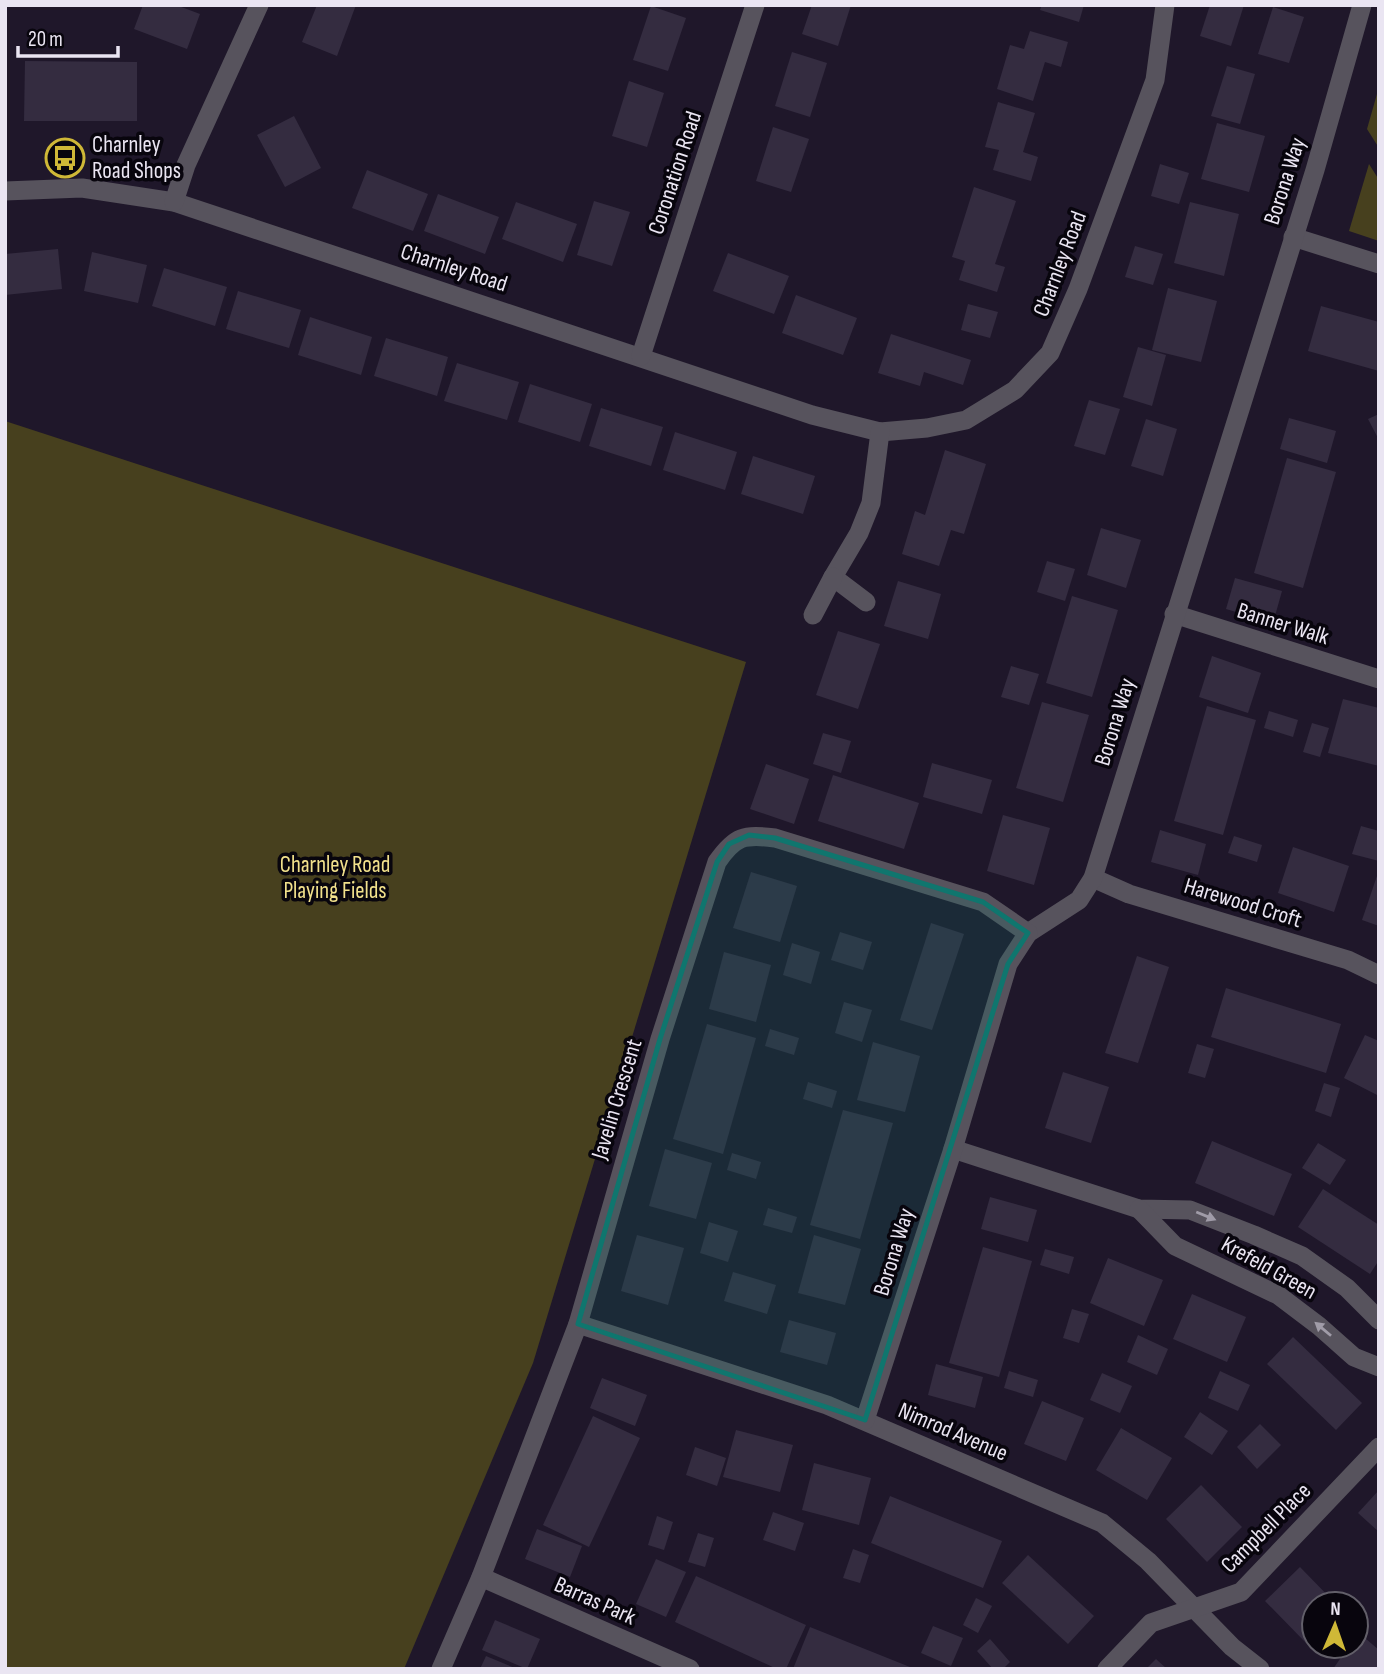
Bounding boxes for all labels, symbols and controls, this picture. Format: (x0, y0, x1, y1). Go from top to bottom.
scale bar (18, 14, 117, 58)
text: 20 m (28, 27, 63, 52)
street label: Coronation Road (642, 108, 708, 238)
place label: Charnley Road Shops (92, 131, 181, 185)
street label: Borona Way (1258, 134, 1312, 228)
bus stop icon: Charnley Road Shops (44, 137, 86, 179)
street label: Charnley Road (1027, 207, 1093, 321)
street label: Charnley Road (397, 238, 511, 298)
street label: Banner Walk (1234, 597, 1333, 651)
street label: Borona Way (1088, 675, 1142, 769)
park label: Charnley Road Playing Fields (280, 851, 390, 905)
street label: Harewood Croft (1181, 872, 1305, 934)
street label: Javelin Crescent (585, 1036, 649, 1163)
street label: Borona Way (867, 1205, 921, 1299)
one-way arrow (1195, 1210, 1216, 1221)
street label: Krefeld Green (1216, 1230, 1322, 1306)
one-way arrow (1314, 1321, 1332, 1337)
street label: Nimrod Avenue (894, 1396, 1012, 1468)
street label: Campbell Place (1215, 1477, 1317, 1579)
street label: Barras Park (550, 1571, 640, 1631)
north arrow (1300, 1590, 1370, 1660)
text: N (1330, 1598, 1341, 1621)

